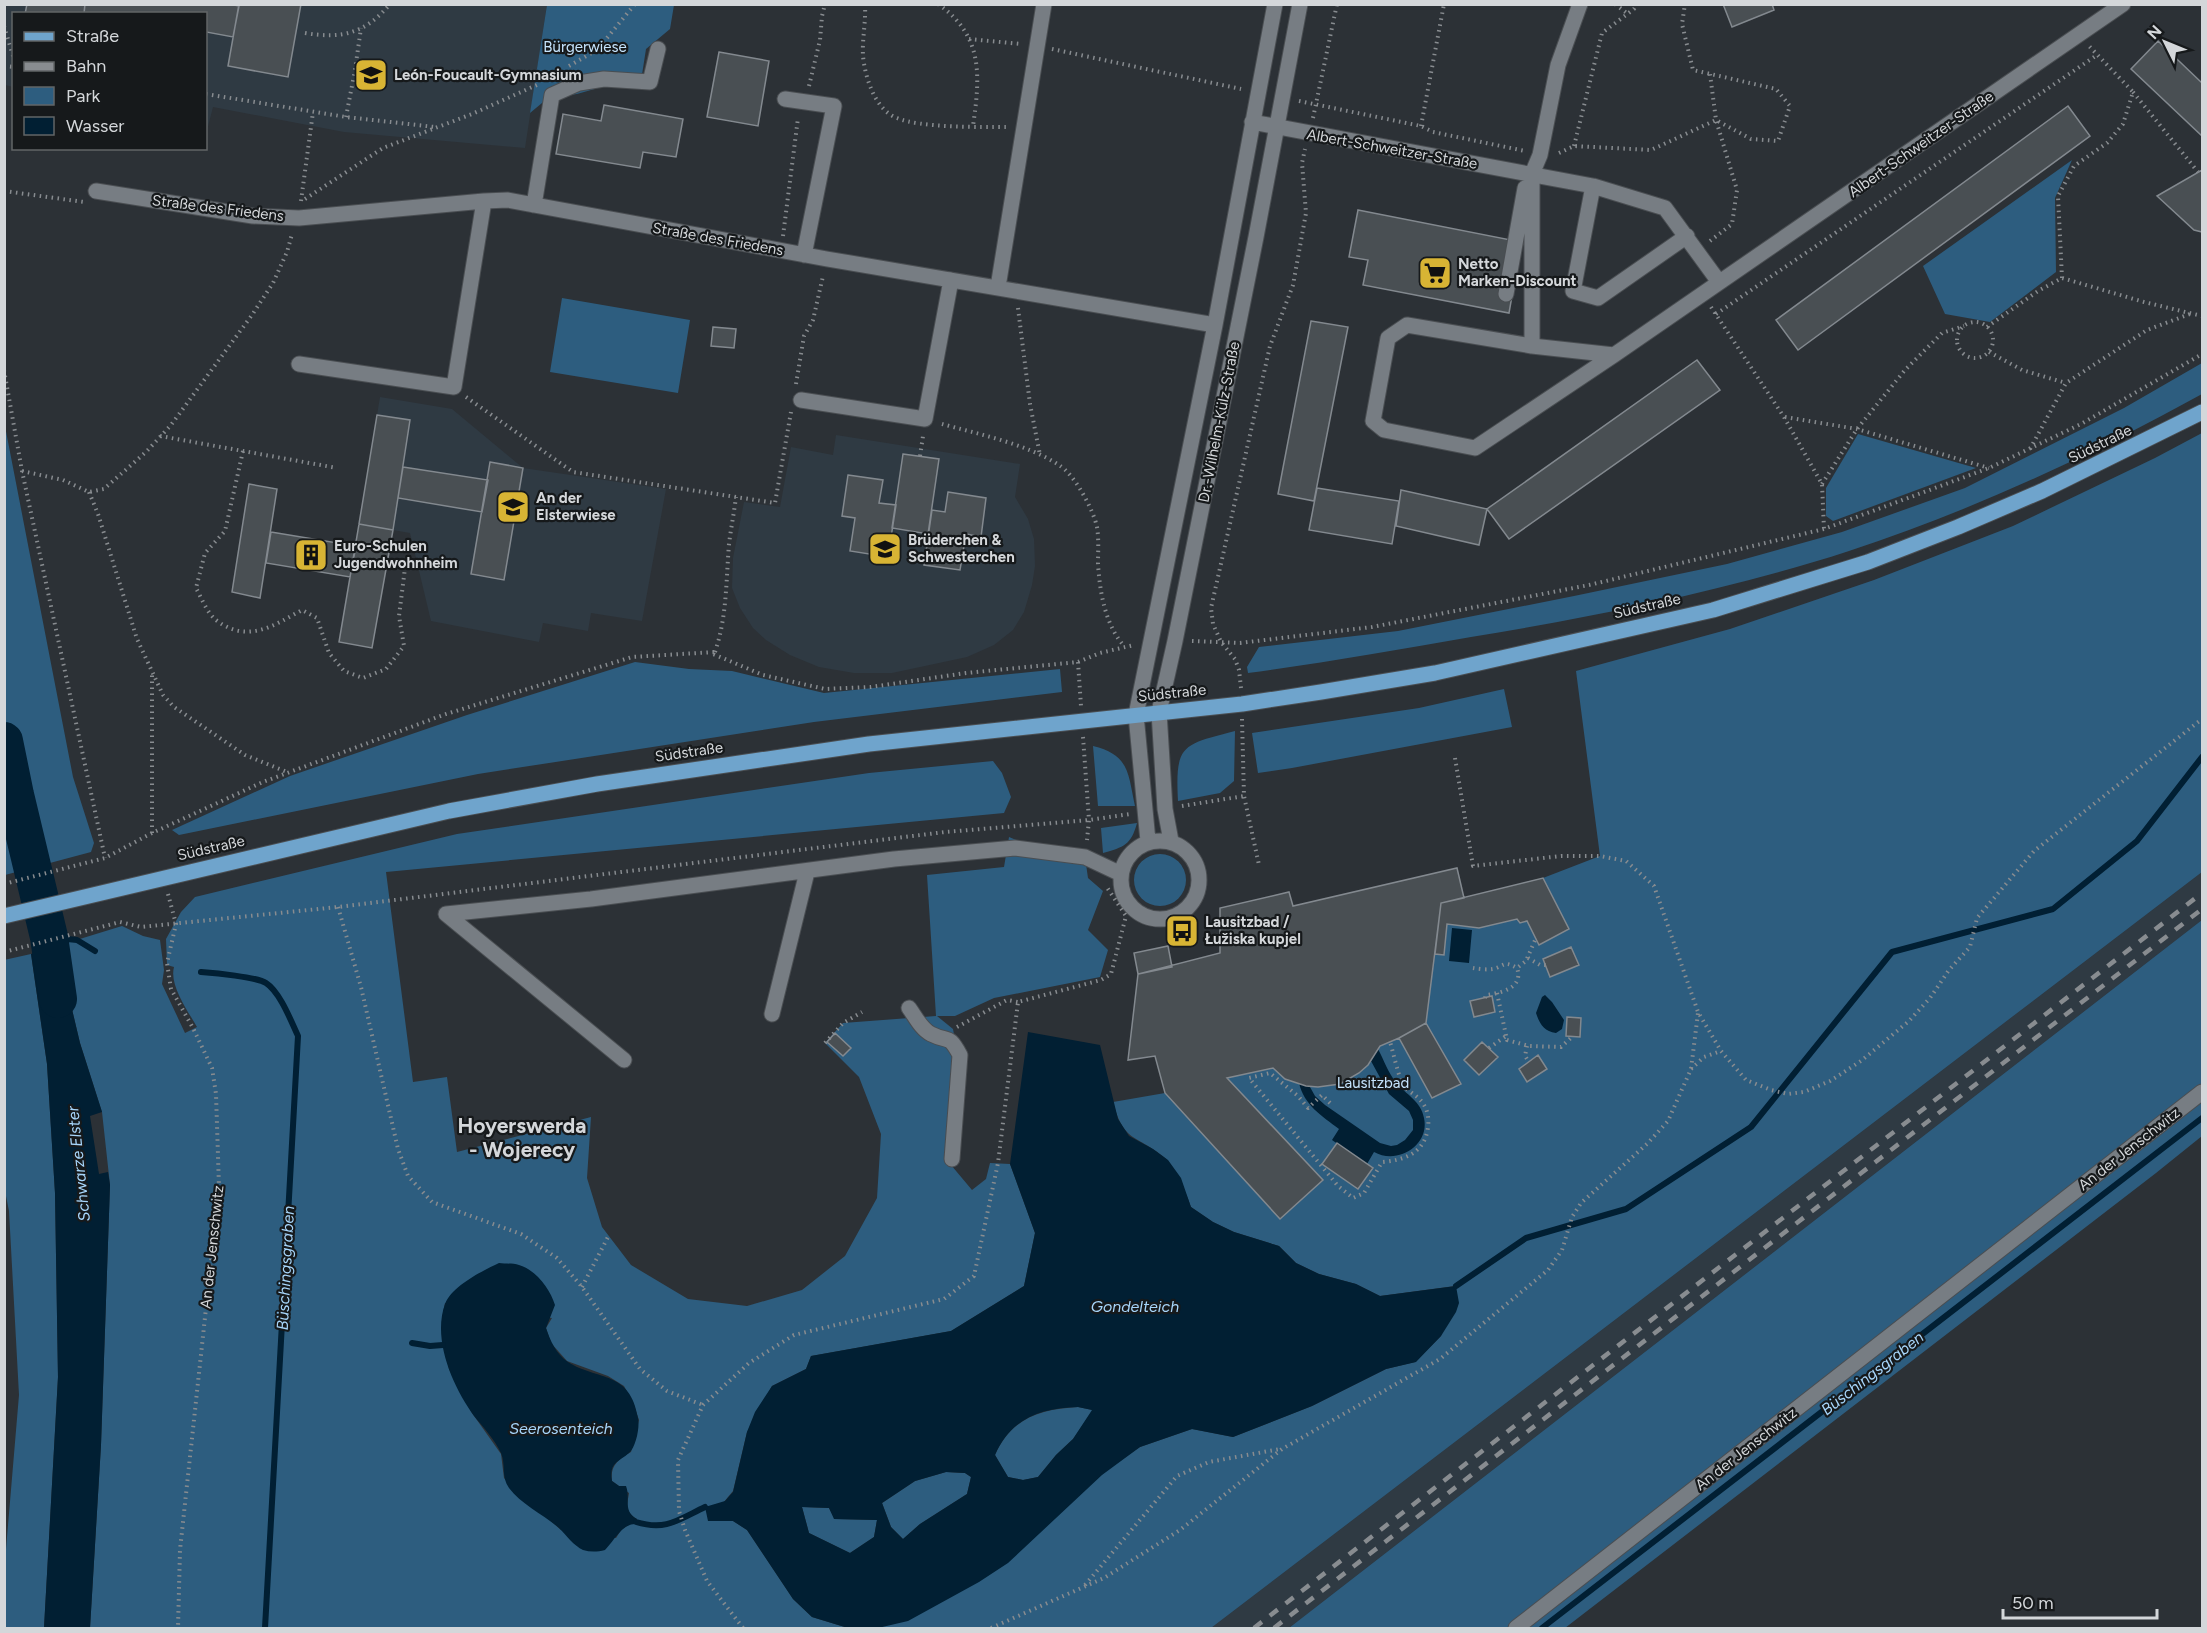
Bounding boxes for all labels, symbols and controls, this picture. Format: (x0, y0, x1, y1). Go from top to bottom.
legend (12, 12, 207, 150)
north arrow (2135, 12, 2195, 72)
text: N (2143, 21, 2166, 43)
text: Straße (66, 25, 119, 47)
park label: Bürgerwiese (543, 38, 627, 56)
text: Bahn (66, 55, 106, 77)
school or university icon: León-Foucault-Gymnasium (353, 57, 389, 93)
place label: León-Foucault-Gymnasium (394, 66, 582, 84)
text: Park (66, 85, 101, 107)
street label: Albert-Schweitzer-Straße (1845, 87, 1997, 201)
text: Wasser (66, 115, 124, 137)
street label: Albert-Schweitzer-Straße (1305, 125, 1479, 173)
street label: Straße des Friedens (151, 191, 285, 225)
street label: Straße des Friedens (651, 219, 785, 259)
supermarket icon: Netto Marken-Discount (1417, 255, 1453, 291)
place label: Netto Marken-Discount (1458, 255, 1577, 290)
street label: Dr.-Wilhelm-Külz-Straße (1195, 340, 1243, 504)
street label: Südstraße (2065, 421, 2135, 467)
school or university icon: An der Elsterwiese (495, 489, 531, 525)
place label: An der Elsterwiese (536, 489, 616, 524)
school or university icon: Brüderchen & Schwesterchen (867, 531, 903, 567)
place label: Brüderchen & Schwesterchen (908, 531, 1015, 566)
building icon: Euro-Schulen Jugendwohnheim (293, 537, 329, 573)
place label: Euro-Schulen Jugendwohnheim (334, 537, 458, 572)
street label: Südstraße (1612, 590, 1682, 622)
street label: Südstraße (1137, 680, 1207, 706)
street label: Südstraße (654, 738, 724, 766)
street label: Südstraße (176, 832, 246, 864)
bus stop icon: Lausitzbad / Łužiska kupjel (1164, 913, 1200, 949)
place label: Lausitzbad / Łužiska kupjel (1205, 913, 1301, 948)
park label: Lausitzbad (1337, 1074, 1409, 1092)
street label: An der Jenschwitz (2075, 1104, 2183, 1194)
water label: Schwarze Elster (63, 1105, 94, 1223)
district label: Hoyerswerda - Wojerecy (457, 1113, 587, 1162)
street label: An der Jenschwitz (197, 1184, 227, 1310)
water label: Büschingsgraben (273, 1205, 298, 1331)
water label: Gondelteich (1091, 1297, 1179, 1316)
water label: Büschingsgraben (1817, 1327, 1927, 1419)
street label: An der Jenschwitz (1692, 1404, 1800, 1494)
water label: Seerosenteich (509, 1419, 613, 1438)
scale bar (2003, 1582, 2158, 1620)
text: 50 m (2012, 1592, 2054, 1614)

